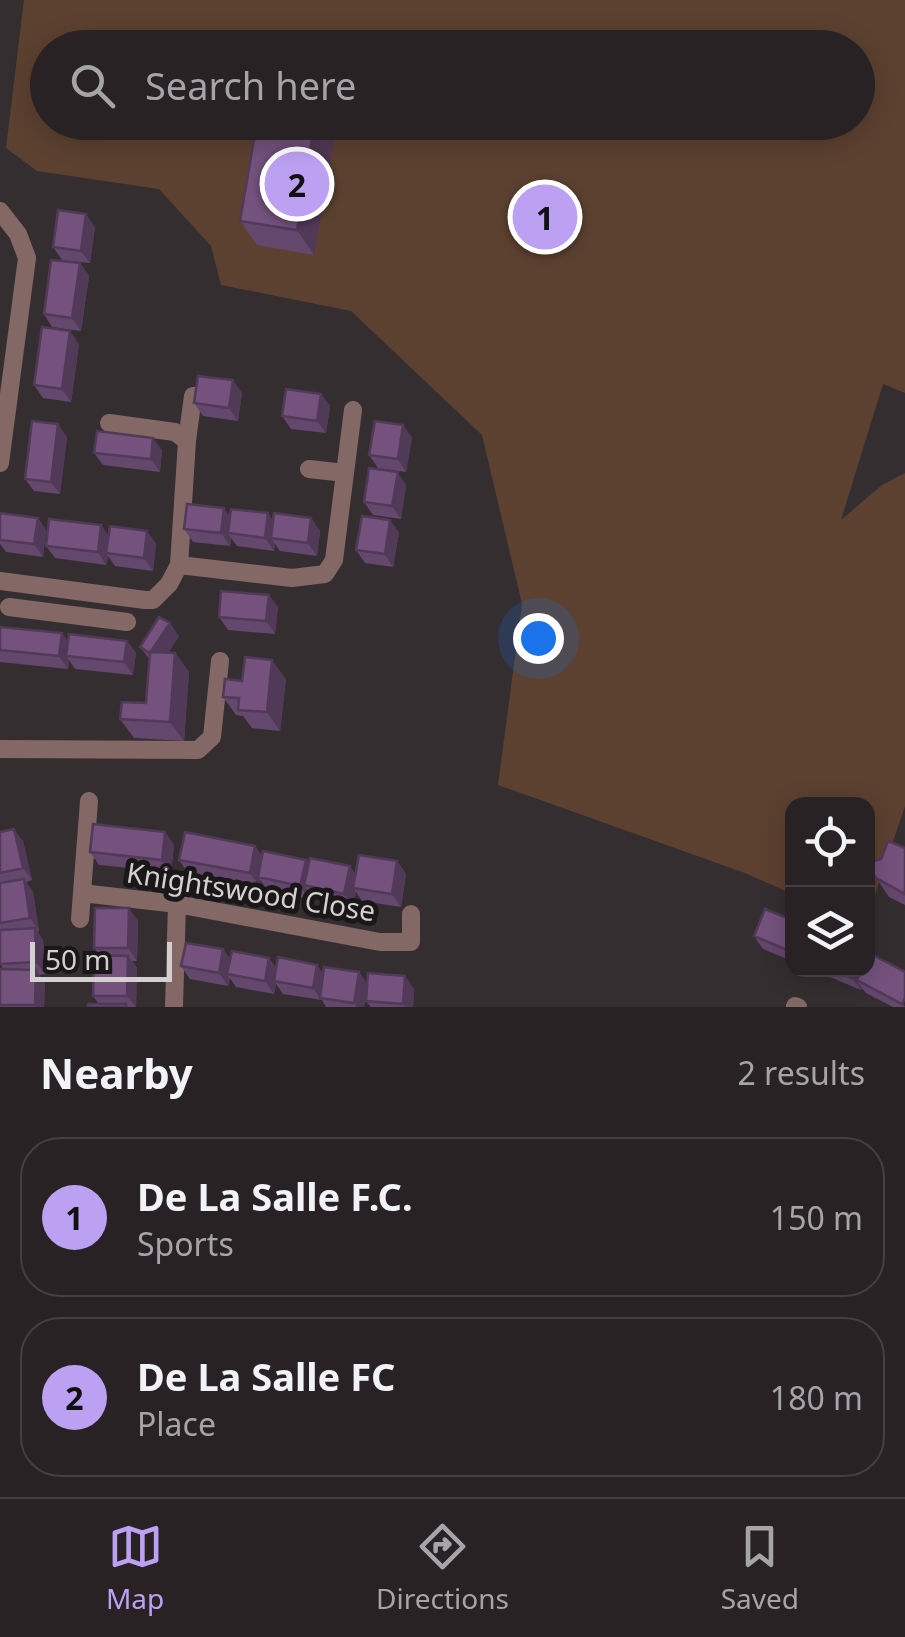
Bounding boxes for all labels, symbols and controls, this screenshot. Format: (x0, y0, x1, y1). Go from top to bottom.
search box (30, 30, 875, 140)
icon: search (65, 58, 120, 113)
text: Search here (145, 59, 356, 111)
pin: 2 (264, 146, 330, 222)
pin: 1 (512, 180, 578, 254)
your location (513, 613, 564, 664)
map controls (785, 797, 875, 977)
button: locate (785, 797, 875, 887)
street label: Knightswood Close (124, 853, 378, 929)
button: layers (785, 887, 875, 977)
scale bar (30, 937, 172, 981)
text: 50 m (45, 940, 111, 978)
text: Nearby (40, 1044, 193, 1101)
text: 2 results (738, 1051, 865, 1094)
text: De La Salle F.C. (137, 1170, 413, 1222)
text: 1 (65, 1196, 84, 1239)
text: 150 m (770, 1196, 863, 1239)
text: Sports (137, 1222, 234, 1265)
text: De La Salle FC (137, 1350, 395, 1402)
text: 2 (65, 1376, 84, 1419)
text: 180 m (770, 1376, 863, 1419)
text: Place (137, 1402, 216, 1445)
tab: Map (106, 1519, 164, 1617)
tab: Directions (376, 1519, 509, 1617)
tab: Saved (721, 1519, 799, 1617)

